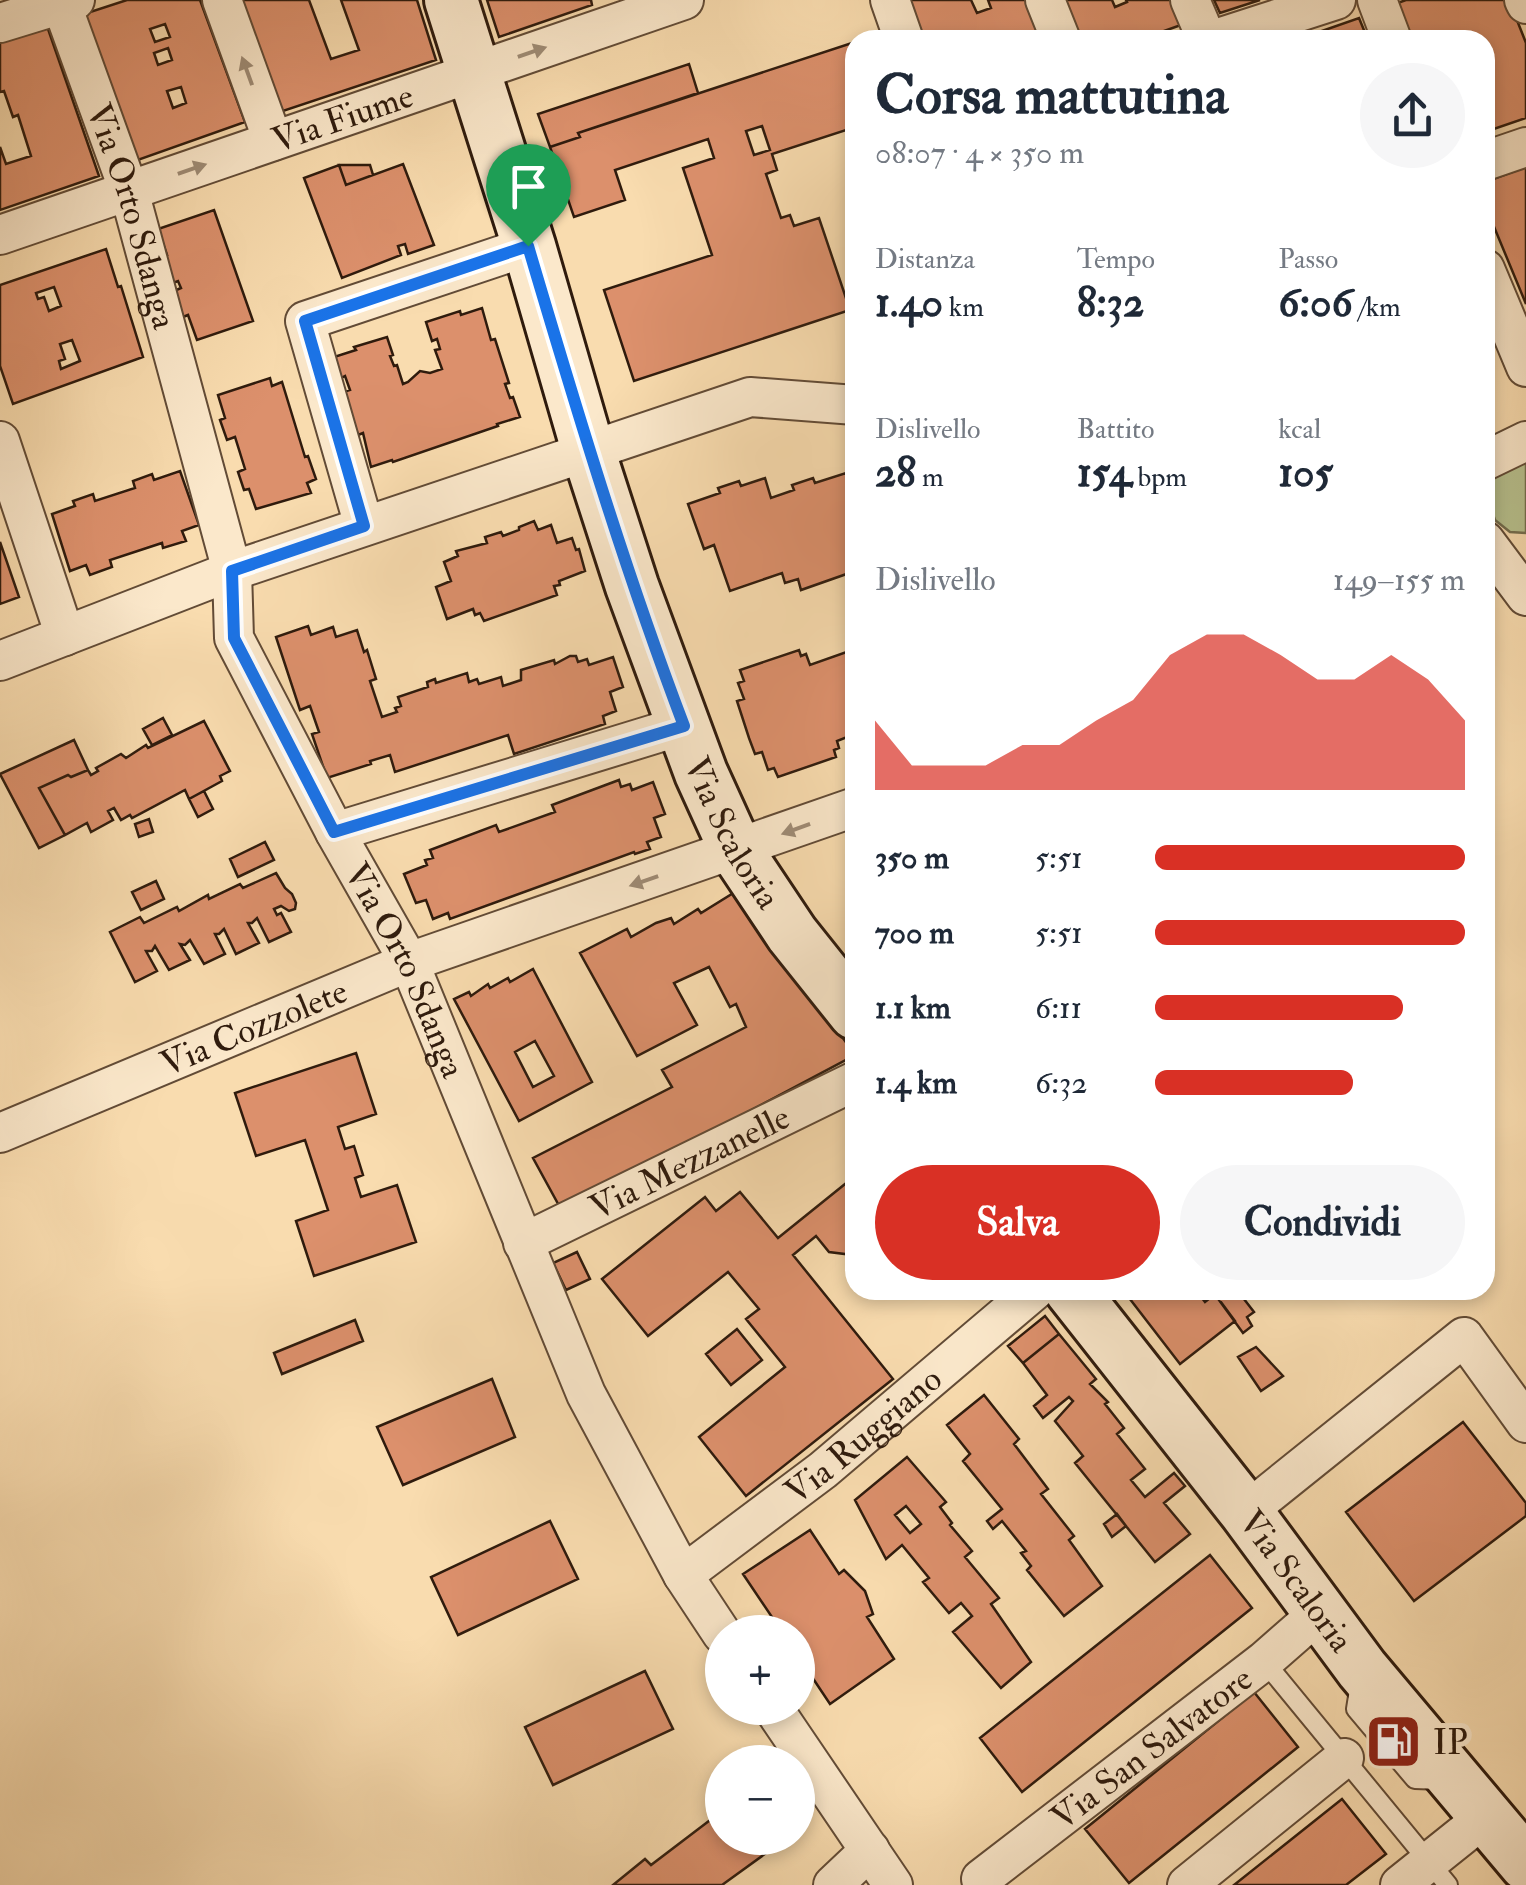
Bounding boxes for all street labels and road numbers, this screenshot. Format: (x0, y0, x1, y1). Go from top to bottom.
street label: Via Fiume (266, 74, 419, 163)
street label: Via Orto Sdanga (76, 97, 186, 334)
street label: Via Scaloria (674, 751, 790, 918)
street label: Via Orto Sdanga (334, 855, 475, 1085)
street label: Via Cozzolete (154, 969, 354, 1086)
street label: Via Mezzanelle (583, 1095, 797, 1230)
street label: Via Ruggiano (776, 1358, 951, 1514)
street label: Via Scaloria (1229, 1501, 1363, 1662)
street label: Via San Salvatore (1042, 1657, 1262, 1840)

